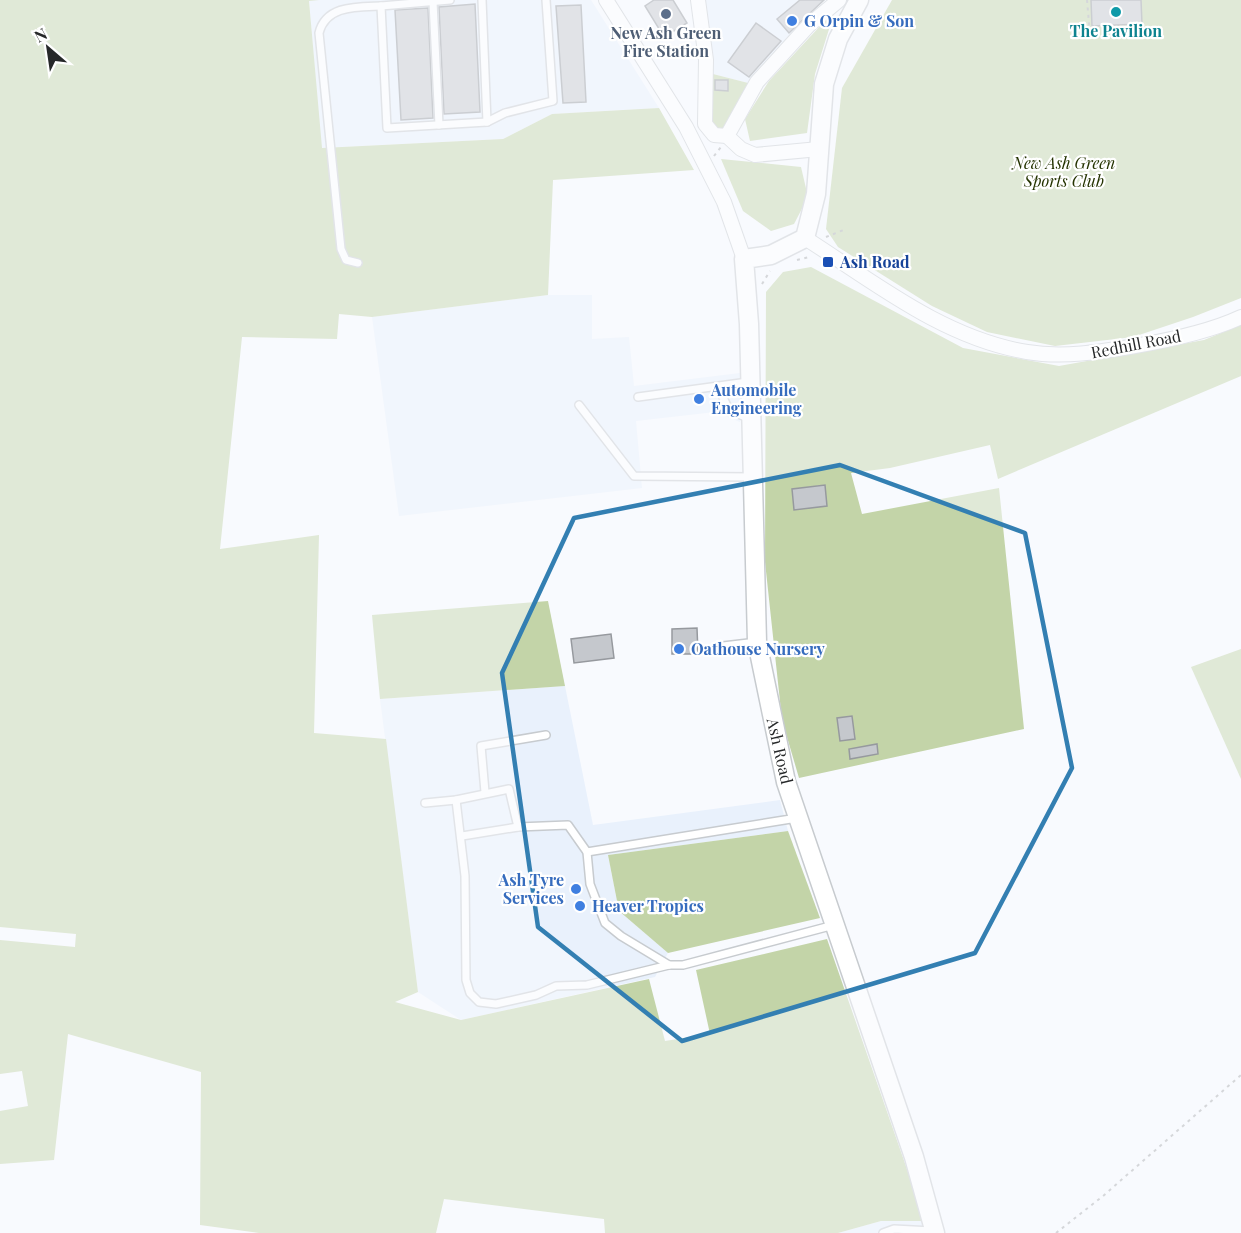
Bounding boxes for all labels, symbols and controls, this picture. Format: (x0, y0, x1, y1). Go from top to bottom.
marker: The Pavilion (1109, 5, 1123, 19)
marker: New Ash Green Fire Station (659, 7, 673, 21)
place label: G Orpin & Son (804, 10, 914, 31)
marker: G Orpin & Son (785, 14, 799, 28)
north arrow (18, 18, 78, 78)
place label: The Pavilion (1070, 20, 1162, 41)
text: N (30, 22, 51, 46)
place label: New Ash Green Fire Station (611, 22, 722, 61)
park label: New Ash Green Sports Club (1011, 152, 1115, 191)
place label: Ash Road (839, 251, 910, 272)
marker: Ash Road (821, 255, 835, 269)
street label: Redhill Road (1089, 324, 1183, 363)
place label: Automobile Engineering (710, 379, 802, 418)
marker: Automobile Engineering (692, 392, 706, 406)
place label: Oathouse Nursery (691, 638, 825, 659)
marker: Oathouse Nursery (672, 642, 686, 656)
street label: Ash Road (762, 715, 798, 786)
place label: Ash Tyre Services (498, 869, 564, 908)
marker: Ash Tyre Services (569, 882, 583, 896)
place label: Heaver Tropics (592, 895, 704, 916)
marker: Heaver Tropics (573, 899, 587, 913)

